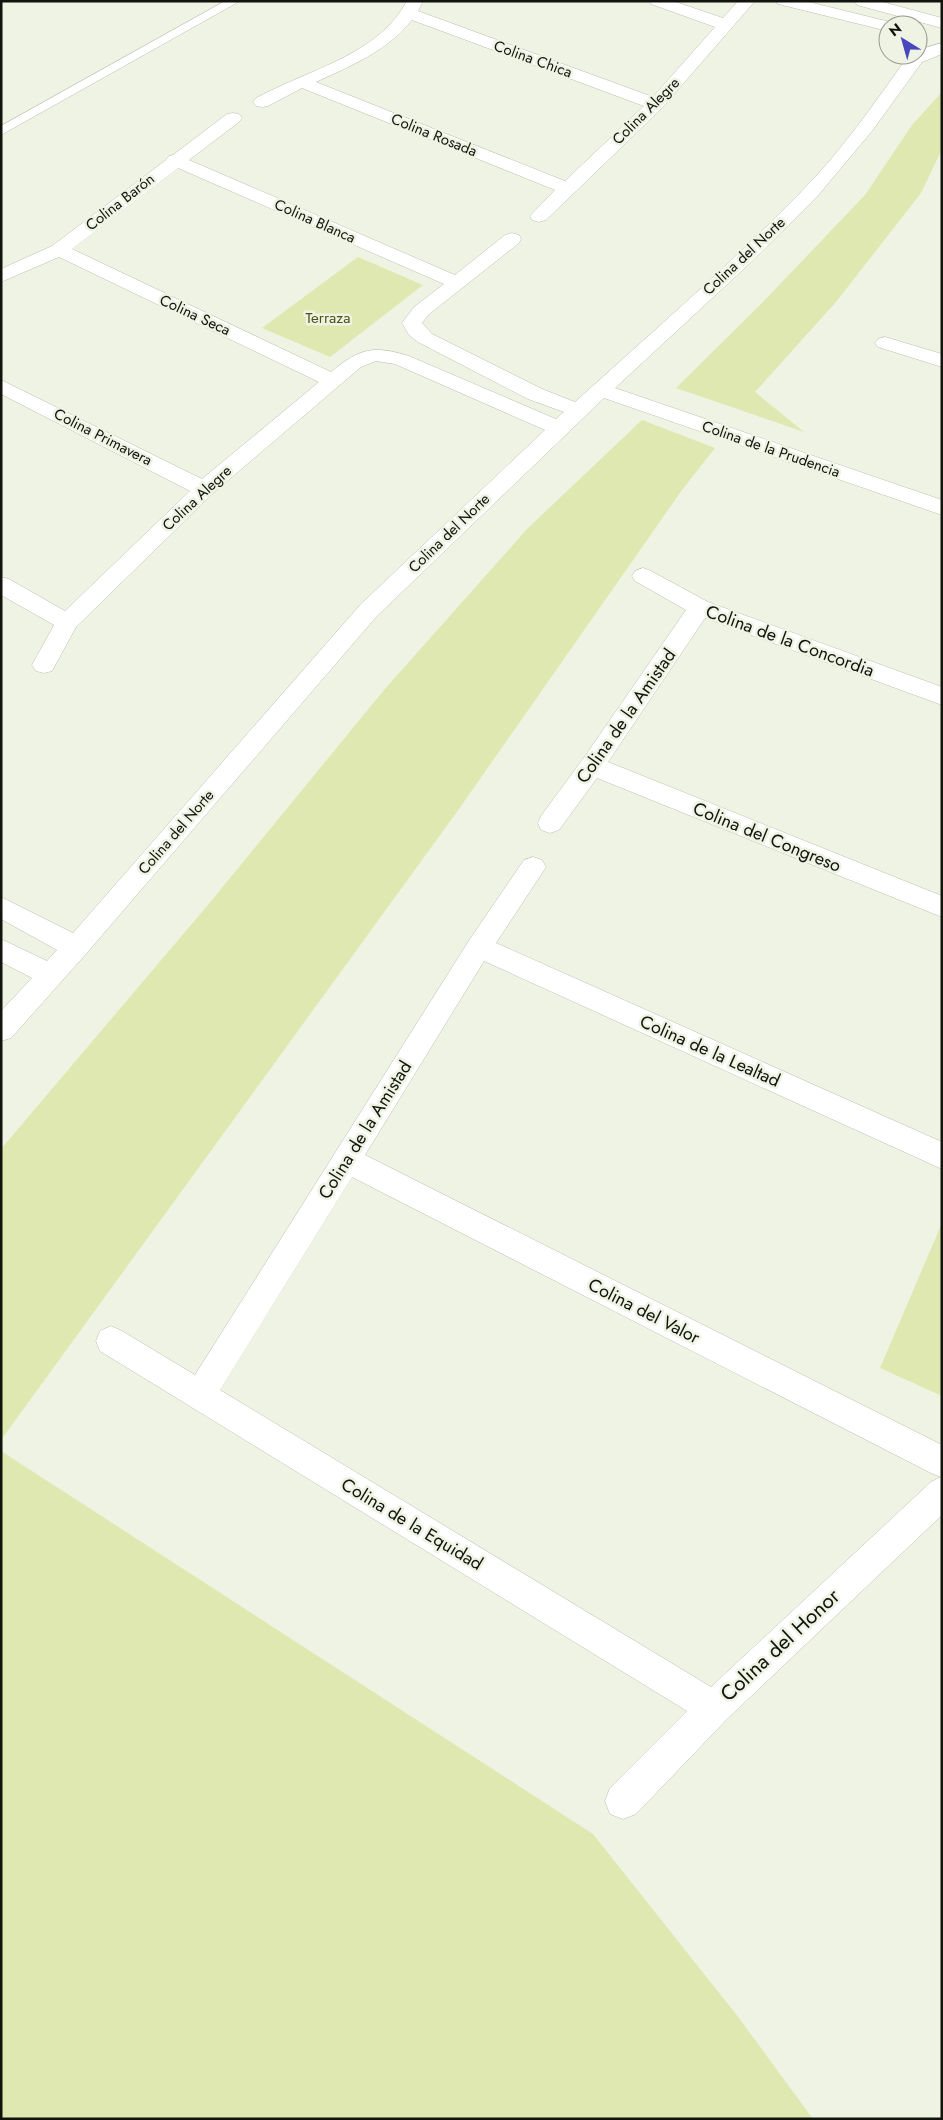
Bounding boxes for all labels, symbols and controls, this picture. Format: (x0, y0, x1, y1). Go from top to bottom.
north arrow (878, 15, 928, 65)
text: N (885, 18, 906, 41)
street label: Colina Chica (491, 35, 575, 83)
street label: Colina Alegre (607, 72, 685, 150)
street label: Colina Rosada (388, 108, 480, 162)
street label: Colina Barón (81, 168, 159, 236)
street label: Colina Blanca (271, 193, 359, 249)
street label: Colina del Norte (698, 212, 790, 300)
street label: Colina Seca (156, 289, 234, 341)
park label: Terraza (306, 307, 350, 329)
street label: Colina Primavera (50, 403, 156, 471)
street label: Colina de la Prudencia (699, 415, 843, 483)
street label: Colina Alegre (157, 460, 237, 536)
street label: Colina del Norte (403, 488, 495, 578)
street label: Colina de la Concordia (702, 598, 878, 684)
street label: Colina de la Amistad (570, 644, 682, 788)
street label: Colina del Norte (133, 785, 219, 879)
street label: Colina del Congreso (689, 795, 845, 879)
street label: Colina de la Lealtad (636, 1008, 784, 1094)
street label: Colina de la Amistad (312, 1056, 418, 1204)
street label: Colina del Valor (584, 1272, 705, 1351)
street label: Colina de la Equidad (336, 1471, 488, 1577)
street label: Colina del Honor (714, 1581, 847, 1708)

